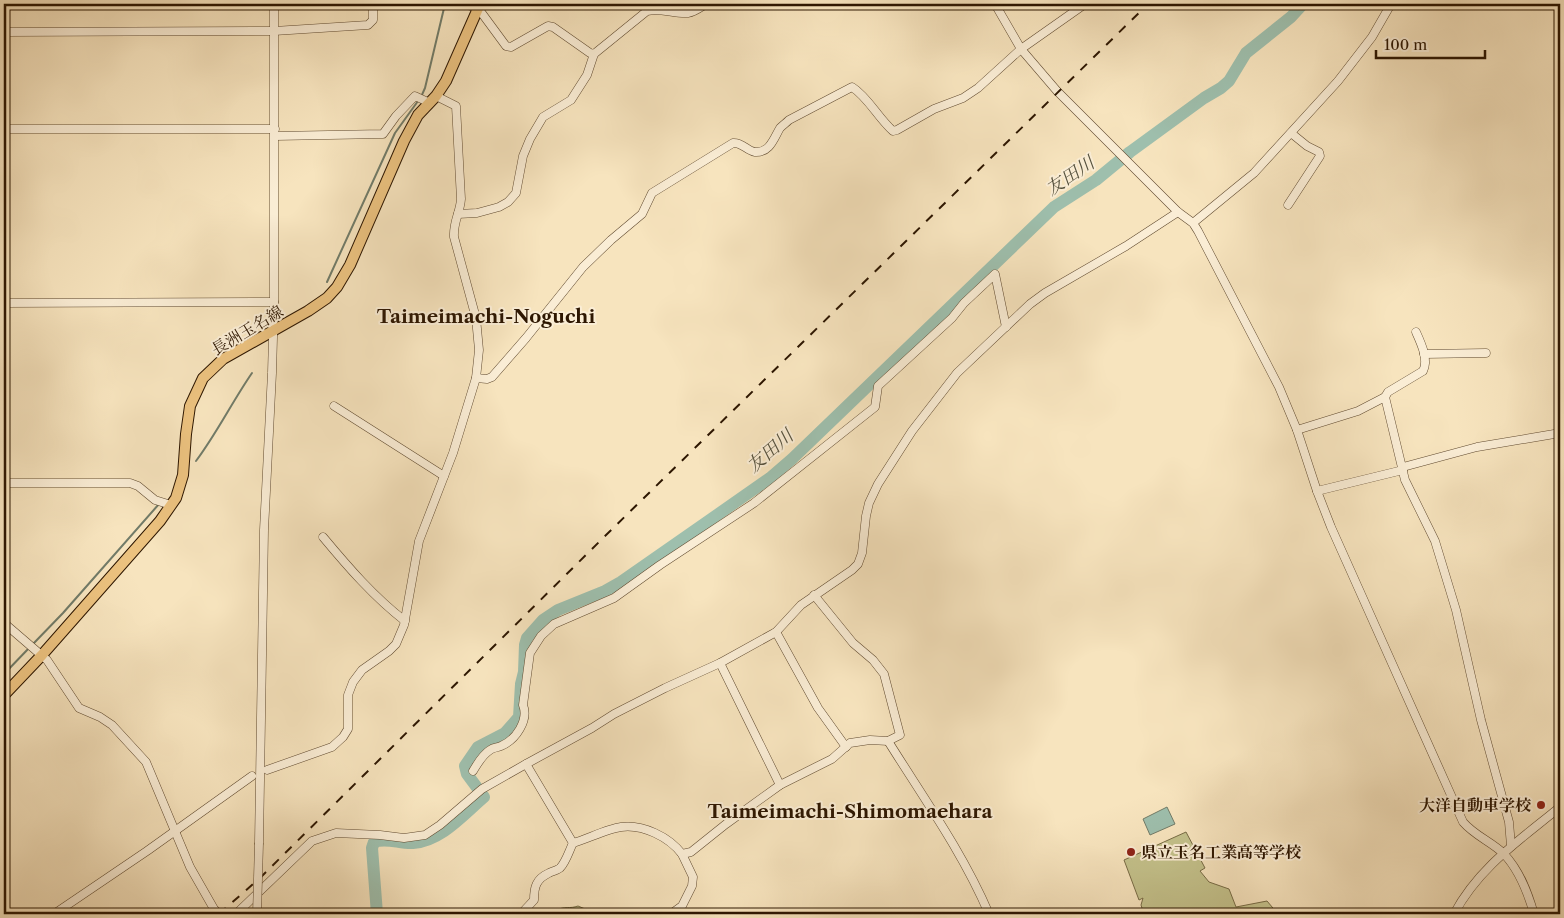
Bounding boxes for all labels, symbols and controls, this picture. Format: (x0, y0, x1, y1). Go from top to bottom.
scale bar (1376, 28, 1485, 60)
text: 100 m (1384, 35, 1427, 54)
water label: 友田川 (1041, 151, 1100, 200)
street label: 長洲玉名線 (208, 301, 286, 359)
district label: Taimeimachi-Noguchi (377, 305, 595, 328)
water label: 友田川 (742, 424, 799, 477)
place label: 大洋自動車学校 (1419, 795, 1532, 815)
marker: 大洋自動車学校 (1535, 799, 1547, 811)
district label: Taimeimachi-Shimomaehara (708, 800, 993, 823)
place label: 県立玉名工業高等学校 (1141, 842, 1302, 862)
marker: 県立玉名工業高等学校 (1125, 846, 1137, 858)

